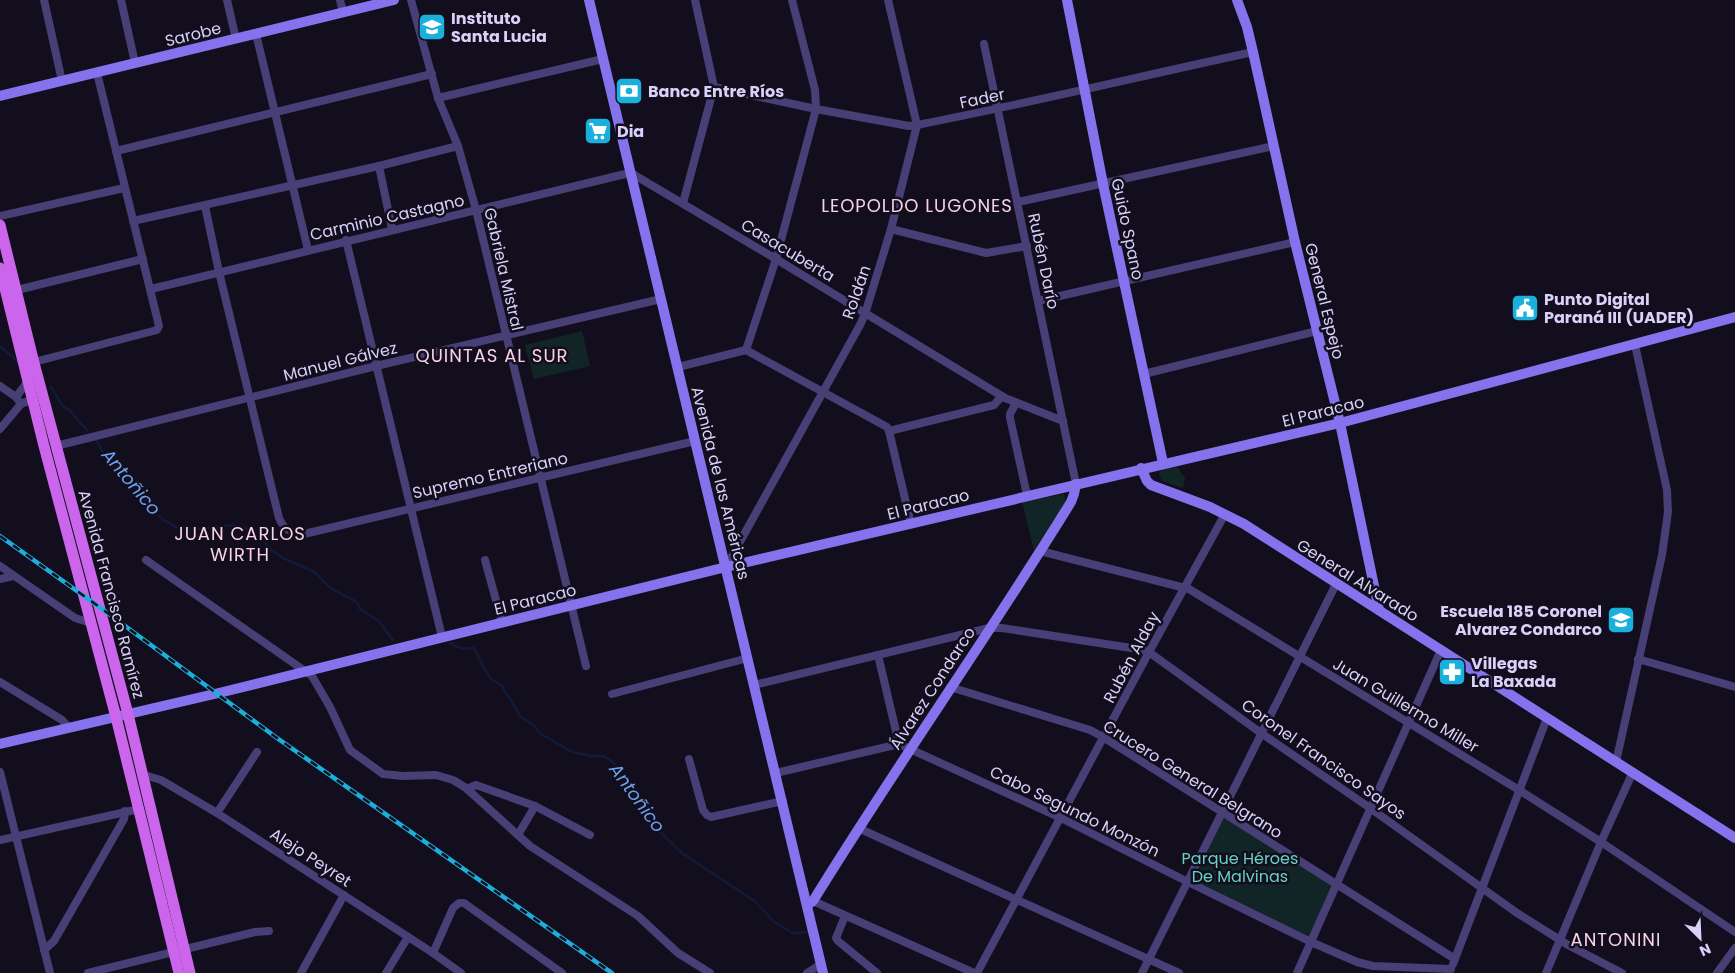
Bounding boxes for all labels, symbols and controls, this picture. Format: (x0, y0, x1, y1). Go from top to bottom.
place label: Instituto Santa Lucia (451, 7, 547, 48)
school or university icon: Instituto Santa Lucia (417, 12, 447, 42)
street label: Sarobe (163, 16, 224, 53)
bank icon: Banco Entre Ríos (614, 76, 644, 106)
place label: Banco Entre Ríos (648, 80, 784, 103)
street label: Fader (957, 82, 1007, 114)
supermarket icon: Dia (583, 116, 613, 146)
place label: Dia (617, 120, 644, 143)
street label: Guido Spano (1106, 176, 1150, 282)
street label: Carminio Castagno (308, 189, 467, 246)
district label: LEOPOLDO LUGONES (821, 193, 1013, 218)
street label: Gabriela Mistral (478, 205, 529, 333)
street label: Rubén Darío (1022, 211, 1065, 311)
street label: Casacuberta (737, 213, 839, 287)
street label: General Espejo (1299, 241, 1350, 362)
street label: Roldán (837, 262, 876, 322)
place label: Punto Digital Paraná III (UADER) (1544, 288, 1694, 329)
public building icon: Punto Digital Paraná III (UADER) (1510, 293, 1540, 323)
street label: Manuel Gálvez (281, 336, 399, 387)
district label: QUINTAS AL SUR (415, 343, 569, 368)
street label: Avenida de las Américas (685, 384, 756, 582)
street label: El Paracao (1280, 390, 1367, 433)
water label: Antoñico (95, 442, 167, 520)
street label: Supremo Entreriano (410, 446, 570, 505)
street label: El Paracao (885, 483, 972, 526)
street label: Avenida Francisco Ramírez (73, 487, 150, 701)
district label: JUAN CARLOS WIRTH (174, 521, 306, 567)
street label: General Alvarado (1292, 534, 1423, 627)
street label: El Paracao (492, 578, 579, 621)
place label: Escuela 185 Coronel Alvarez Condarco (1440, 600, 1602, 641)
school or university icon: Escuela 185 Coronel Alvarez Condarco (1606, 605, 1636, 635)
street label: Rubén Alday (1098, 607, 1165, 707)
street label: Álvarez Condarco (884, 622, 981, 754)
place label: Villegas La Baxada (1471, 652, 1556, 693)
street label: Juan Guillermo Miller (1328, 653, 1483, 758)
pharmacy icon: Villegas La Baxada (1437, 657, 1467, 687)
street label: Coronel Francisco Sayos (1237, 694, 1411, 825)
street label: Crucero General Belgrano (1098, 715, 1287, 844)
water label: Antoñico (603, 757, 671, 837)
street label: Cabo Segundo Monzón (986, 760, 1164, 863)
street label: Alejo Peyret (265, 822, 356, 892)
park label: Parque Héroes De Malvinas (1182, 847, 1298, 888)
north arrow (1675, 913, 1725, 963)
district label: ANTONINI (1571, 927, 1661, 952)
text: N (1696, 939, 1714, 961)

